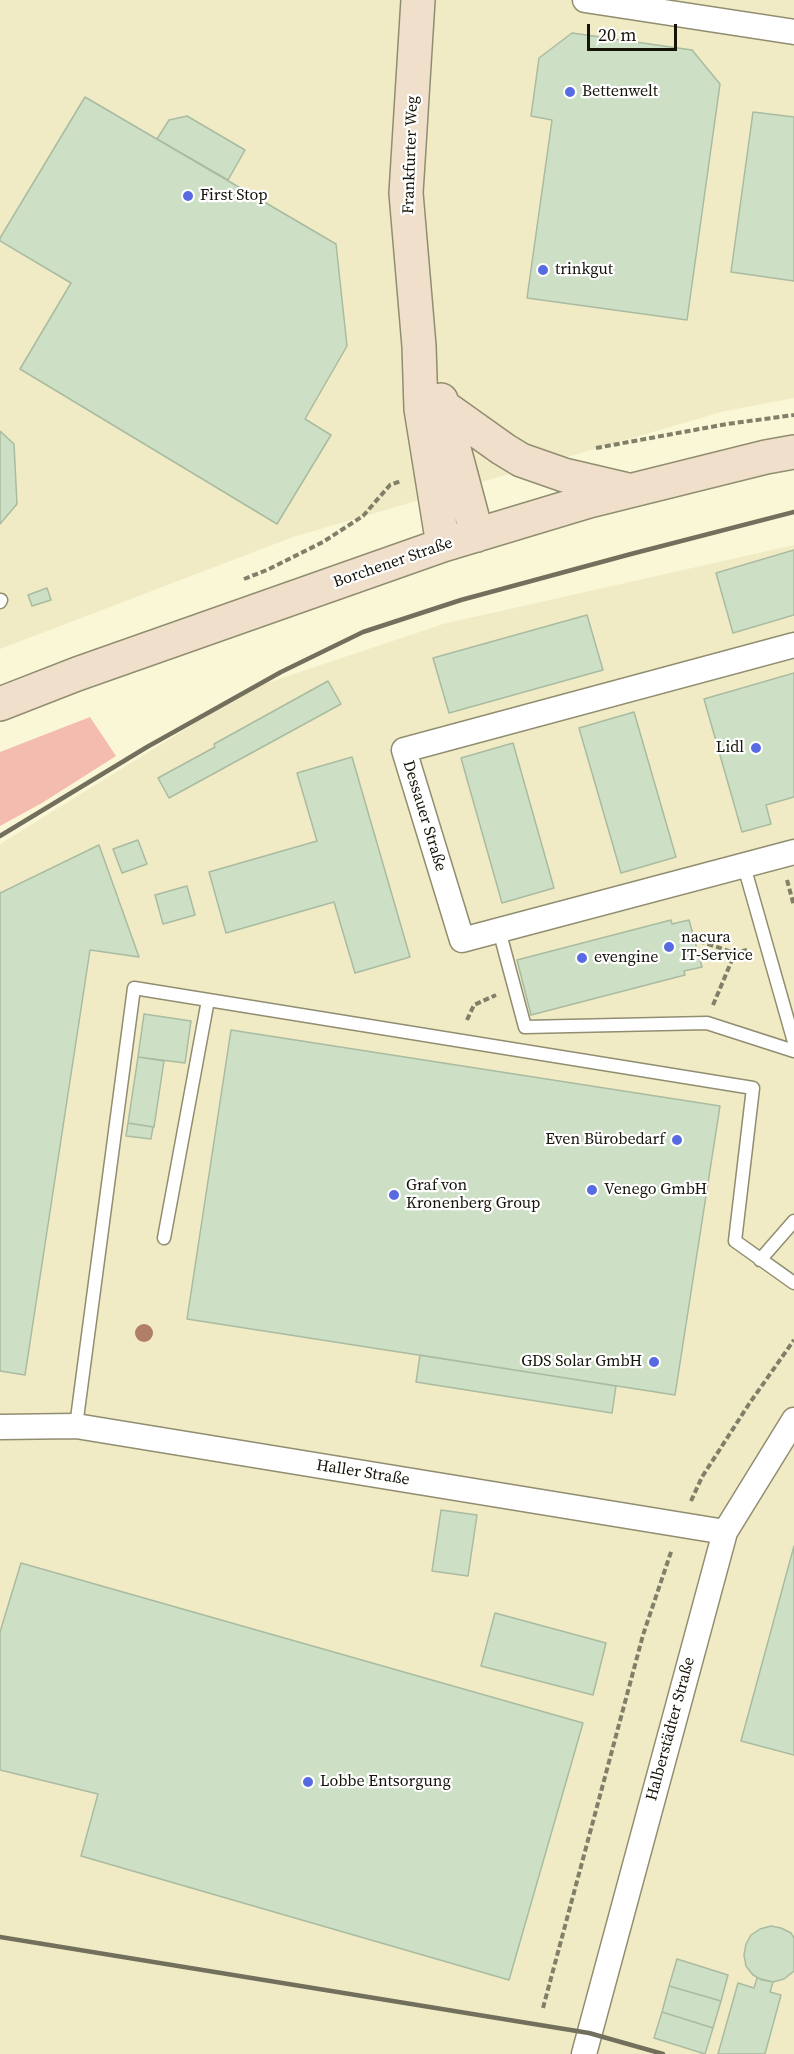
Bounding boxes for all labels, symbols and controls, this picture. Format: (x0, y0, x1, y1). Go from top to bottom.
scale bar (590, 12, 680, 50)
text: 20 m (598, 22, 636, 47)
place label: Bettenwelt (582, 82, 658, 102)
marker: Bettenwelt (563, 85, 577, 99)
street label: Frankfurter Weg (399, 95, 423, 215)
place label: First Stop (200, 186, 268, 206)
marker: First Stop (181, 189, 195, 203)
place label: trinkgut (555, 260, 613, 280)
marker: trinkgut (536, 263, 550, 277)
street label: Borchener Straße (331, 534, 455, 592)
place label: Lidl (716, 738, 744, 758)
marker: Lidl (749, 741, 763, 755)
street label: Dessauer Straße (398, 758, 450, 874)
place label: nacura IT-Service (681, 928, 753, 966)
marker: nacura IT-Service (662, 940, 676, 954)
place label: evengine (594, 948, 659, 968)
marker: evengine (575, 951, 589, 965)
place label: Even Bürobedarf (545, 1130, 665, 1150)
marker: Even Bürobedarf (670, 1133, 684, 1147)
place label: Graf von Kronenberg Group (406, 1176, 540, 1214)
place label: Venego GmbH (604, 1180, 707, 1200)
marker: Venego GmbH (585, 1183, 599, 1197)
marker: Graf von Kronenberg Group (387, 1188, 401, 1202)
place label: GDS Solar GmbH (521, 1352, 642, 1372)
marker: GDS Solar GmbH (647, 1355, 661, 1369)
street label: Haller Straße (315, 1456, 411, 1490)
street label: Halberstädter Straße (643, 1655, 699, 1803)
place label: Lobbe Entsorgung (320, 1772, 451, 1792)
marker: Lobbe Entsorgung (301, 1775, 315, 1789)

